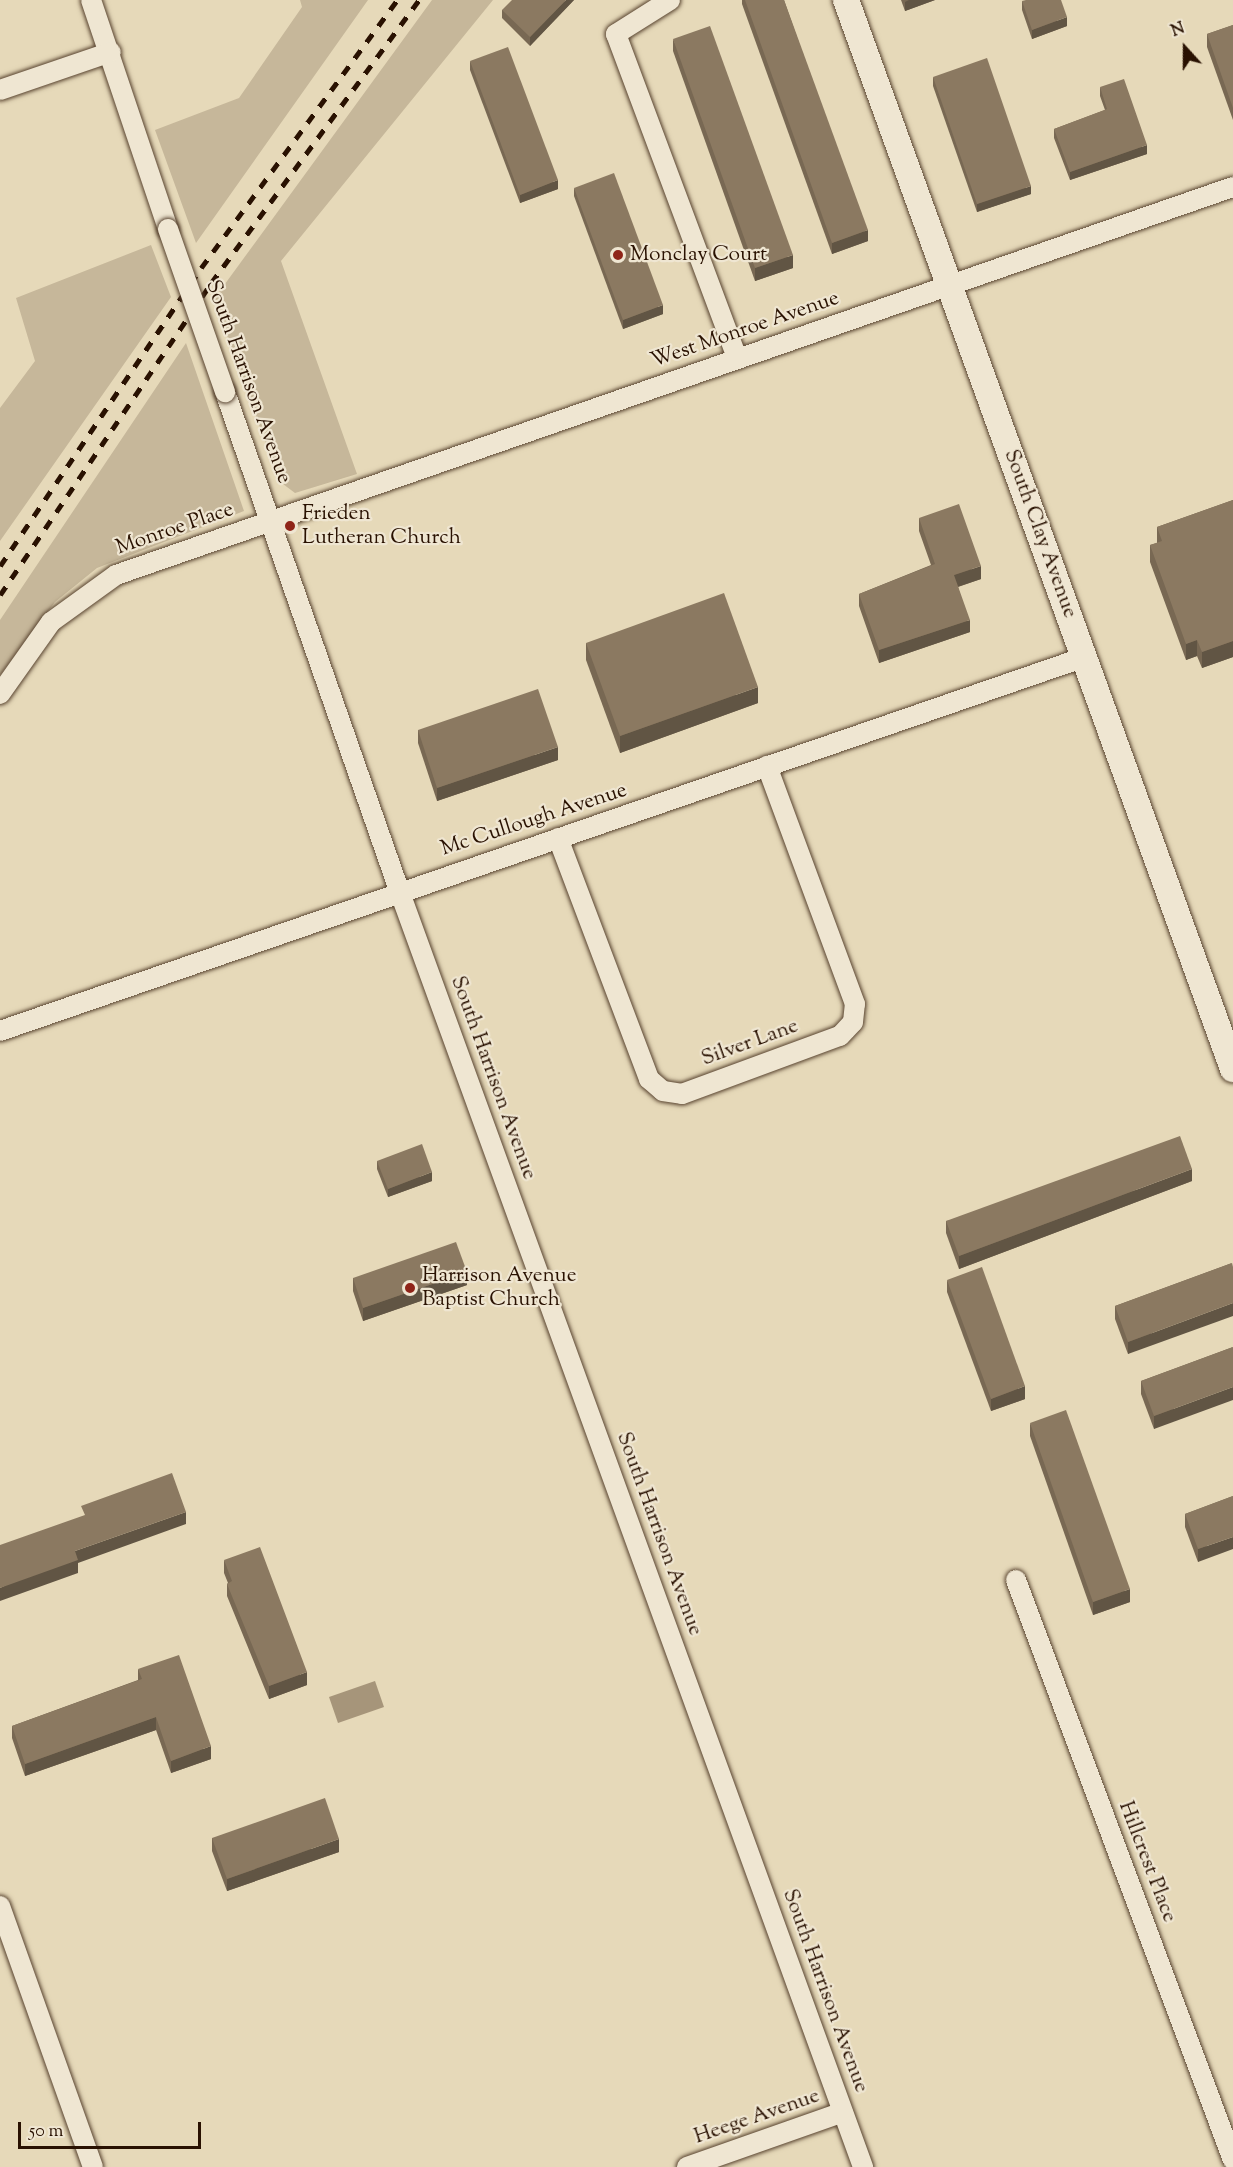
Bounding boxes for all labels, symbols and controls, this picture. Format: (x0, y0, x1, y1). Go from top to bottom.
north arrow (1155, 18, 1215, 78)
text: N (1168, 18, 1188, 44)
place label: Monclay Court (630, 242, 767, 268)
marker: Monclay Court (611, 248, 625, 262)
street label: South Harrison Avenue (199, 277, 297, 487)
street label: West Monroe Avenue (648, 286, 842, 374)
street label: South Clay Avenue (998, 446, 1082, 622)
street label: Monroe Place (113, 497, 237, 561)
place label: Frieden Lutheran Church (302, 501, 461, 551)
marker: Frieden Lutheran Church (283, 519, 297, 533)
street label: Mc Cullough Avenue (438, 778, 630, 862)
street label: South Harrison Avenue (444, 973, 542, 1183)
street label: Silver Lane (698, 1014, 802, 1072)
place label: Harrison Avenue Baptist Church (422, 1263, 576, 1313)
marker: Harrison Avenue Baptist Church (403, 1281, 417, 1295)
street label: South Harrison Avenue (610, 1429, 708, 1639)
street label: Hillcrest Place (1112, 1798, 1182, 1926)
street label: South Harrison Avenue (776, 1886, 874, 2096)
street label: Heege Avenue (691, 2084, 823, 2150)
scale bar (21, 2110, 204, 2148)
text: 50 m (29, 2119, 63, 2145)

